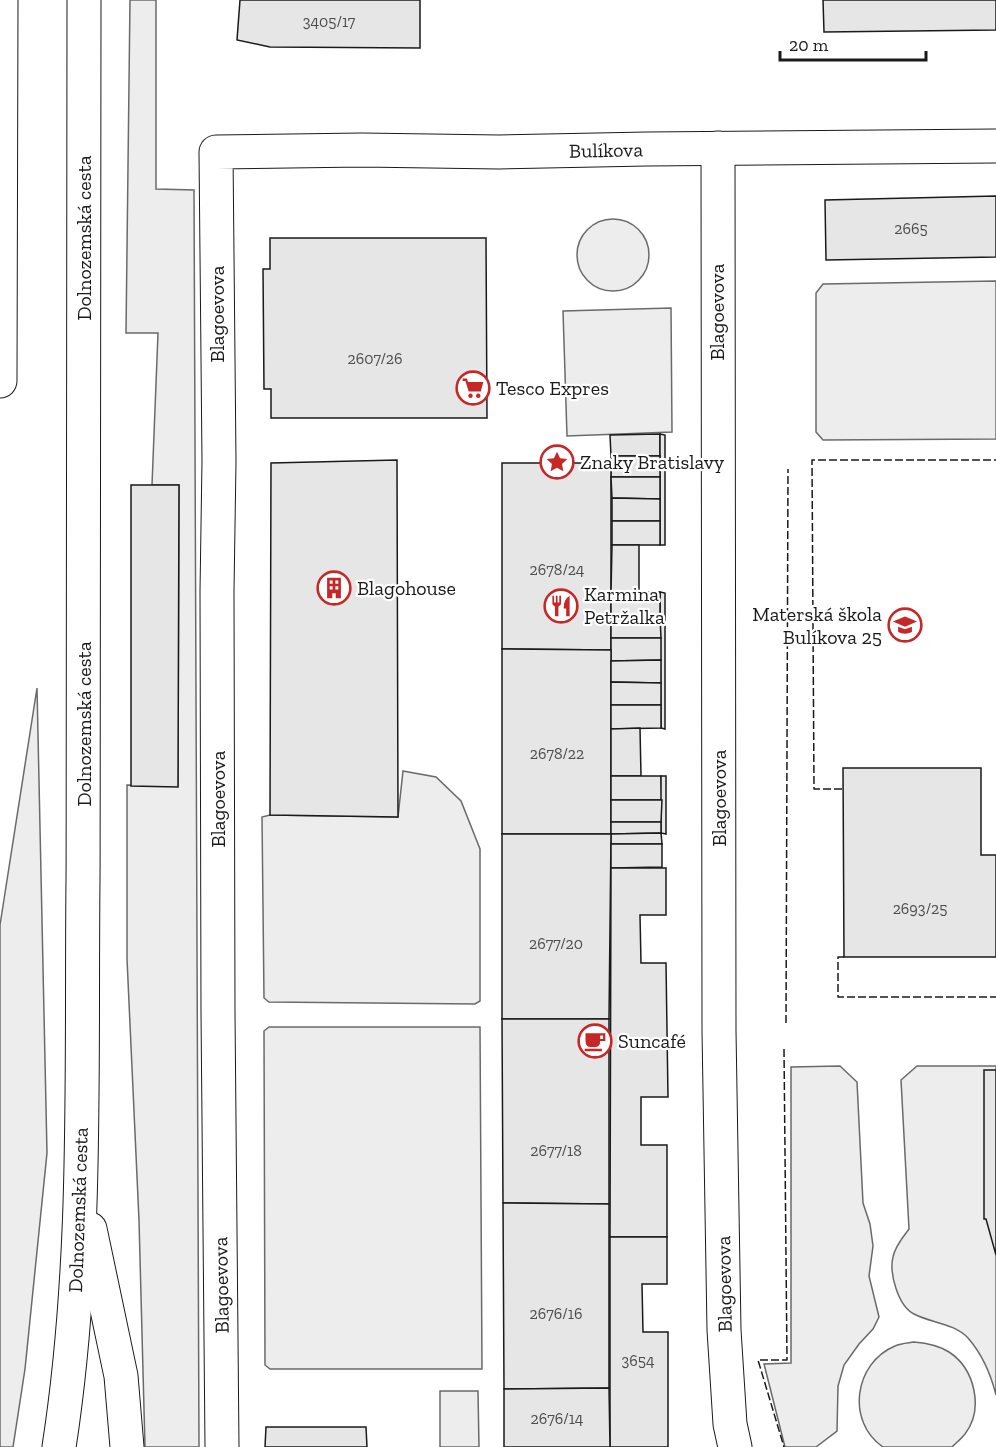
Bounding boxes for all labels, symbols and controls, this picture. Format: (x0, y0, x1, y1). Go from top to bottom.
house number: 3405/17 (303, 12, 356, 31)
scale bar (780, 24, 926, 62)
text: 20 m (789, 34, 829, 56)
street label: Bulíkova (569, 137, 644, 163)
street label: Dolnozemská cesta (72, 155, 96, 321)
house number: 2665 (894, 219, 928, 238)
street label: Blagoevova (705, 263, 729, 360)
street label: Blagoevova (205, 265, 229, 362)
house number: 2607/26 (347, 349, 403, 368)
supermarket icon: Tesco Expres (455, 370, 491, 406)
place label: Tesco Expres (496, 376, 609, 400)
place icon: Znaky Bratislavy (539, 444, 575, 480)
place label: Znaky Bratislavy (580, 450, 725, 474)
house number: 2678/24 (530, 560, 585, 579)
building icon: Blagohouse (316, 570, 352, 606)
place label: Blagohouse (357, 576, 456, 600)
place label: Karmina Petržalka (584, 582, 665, 629)
restaurant icon: Karmina Petržalka (543, 588, 579, 624)
place label: Materská škola Bulíkova 25 (752, 602, 882, 649)
school or university icon: Materská škola Bulíkova 25 (887, 607, 923, 643)
street label: Dolnozemská cesta (72, 641, 96, 807)
house number: 2678/22 (530, 744, 584, 763)
street label: Blagoevova (707, 749, 731, 846)
street label: Blagoevova (206, 750, 230, 847)
house number: 2693/25 (893, 899, 947, 918)
house number: 2677/20 (529, 934, 583, 953)
cafe icon: Suncafé (577, 1023, 613, 1059)
place label: Suncafé (618, 1029, 686, 1053)
street label: Dolnozemská cesta (63, 1127, 93, 1293)
house number: 2677/18 (530, 1141, 582, 1160)
street label: Blagoevova (711, 1235, 737, 1333)
street label: Blagoevova (208, 1236, 234, 1334)
house number: 2676/16 (530, 1304, 582, 1323)
house number: 3654 (621, 1351, 655, 1370)
house number: 2676/14 (531, 1409, 584, 1428)

